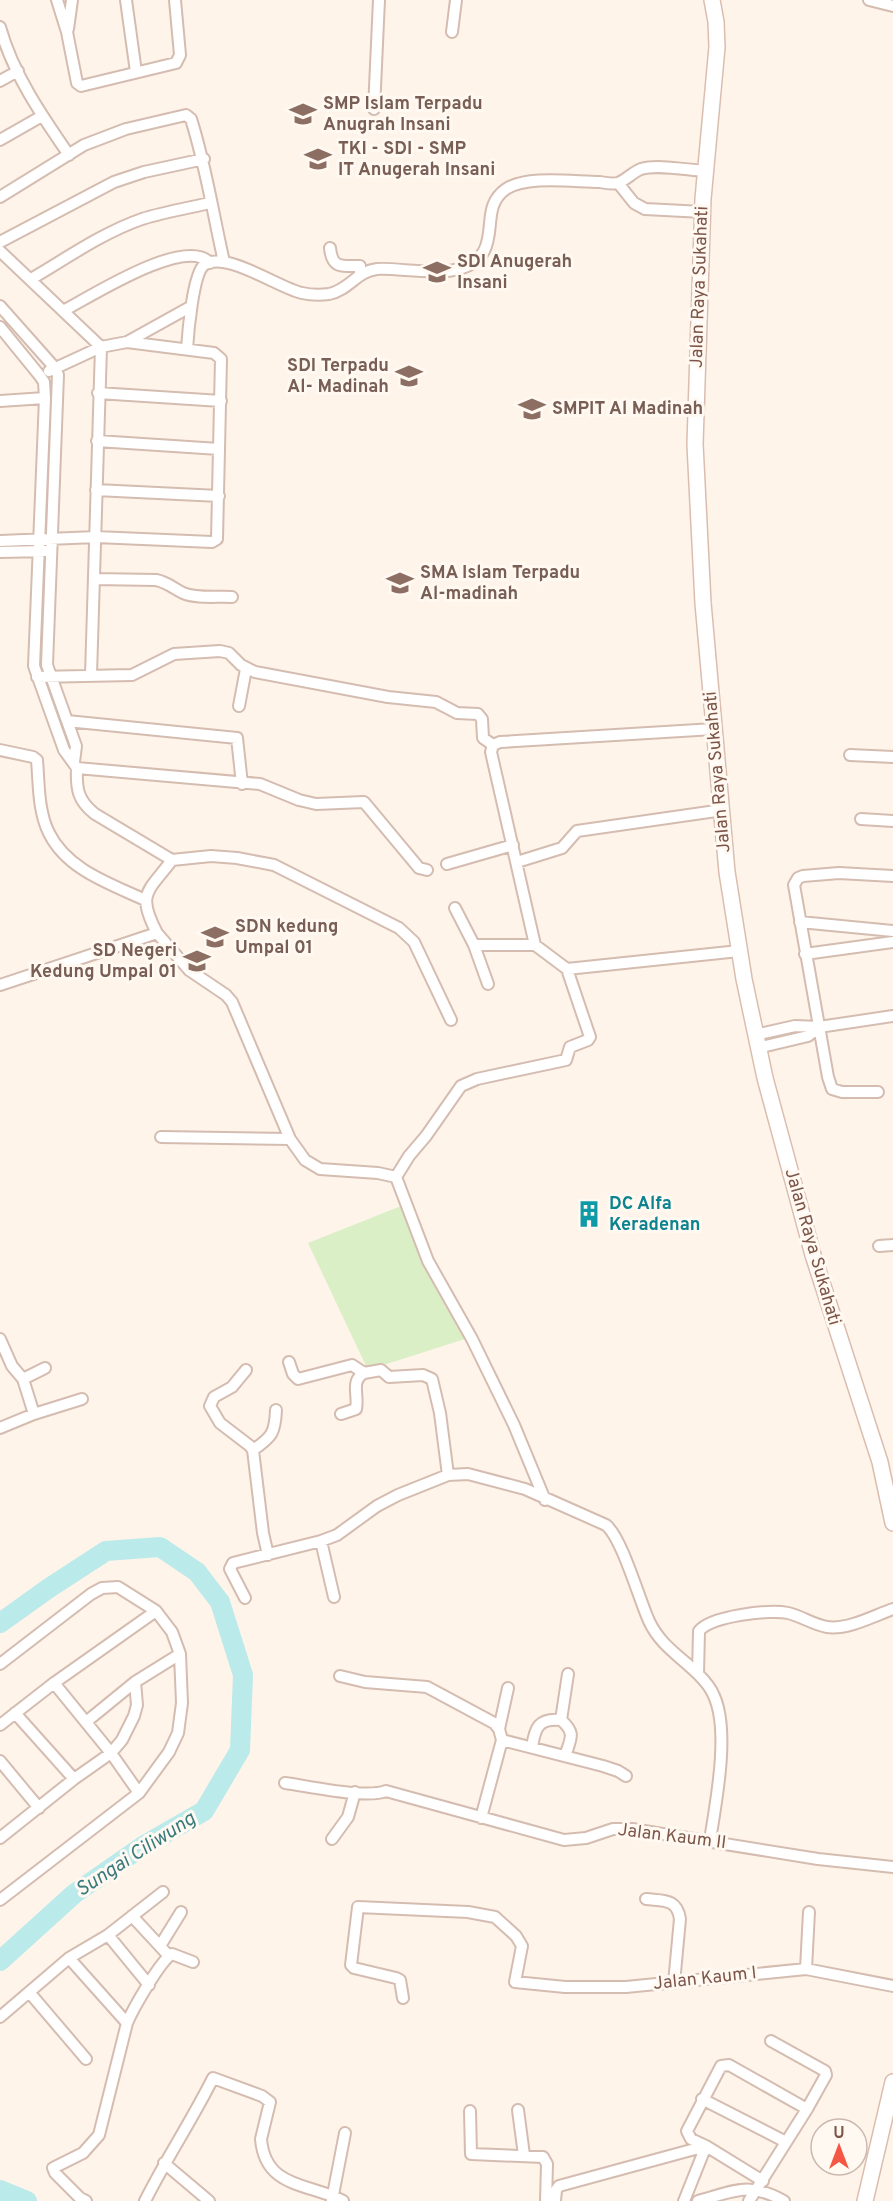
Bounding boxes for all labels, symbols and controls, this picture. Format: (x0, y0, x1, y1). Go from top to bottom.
place label: SMP Islam Terpadu Anugrah Insani (323, 93, 483, 137)
school or university icon: SMP Islam Terpadu Anugrah Insani (288, 99, 318, 129)
place label: TKI - SDI - SMP IT Anugerah Insani (338, 138, 495, 182)
school or university icon: TKI - SDI - SMP IT Anugerah Insani (303, 144, 333, 174)
street label: Jalan Raya Sukahati (686, 206, 714, 368)
place label: SDI Anugerah Insani (457, 251, 572, 295)
school or university icon: SDI Anugerah Insani (422, 257, 452, 287)
place label: SDI Terpadu Al- Madinah (287, 355, 389, 399)
school or university icon: SDI Terpadu Al- Madinah (394, 361, 424, 391)
school or university icon: SMPIT Al Madinah (517, 394, 547, 424)
place label: SMPIT Al Madinah (552, 398, 703, 421)
place label: SMA Islam Terpadu Al-madinah (420, 562, 580, 606)
school or university icon: SMA Islam Terpadu Al-madinah (385, 568, 415, 598)
street label: Jalan Raya Sukahati (699, 690, 737, 854)
place label: SDN kedung Umpal 01 (235, 916, 338, 960)
school or university icon: SDN kedung Umpal 01 (200, 922, 230, 952)
place label: SD Negeri Kedung Umpal 01 (30, 940, 177, 984)
school or university icon: SD Negeri Kedung Umpal 01 (182, 946, 212, 976)
street label: Jalan Raya Sukahati (779, 1166, 845, 1328)
place label: DC Alfa Keradenan (609, 1193, 700, 1237)
building icon: DC Alfa Keradenan (574, 1199, 604, 1229)
water label: Sungai Ciliwung (71, 1806, 202, 1903)
street label: Jalan Kaum II (616, 1819, 728, 1855)
street label: Jalan Kaum I (652, 1962, 758, 1996)
north arrow (809, 2117, 869, 2177)
text: U (833, 2124, 845, 2144)

